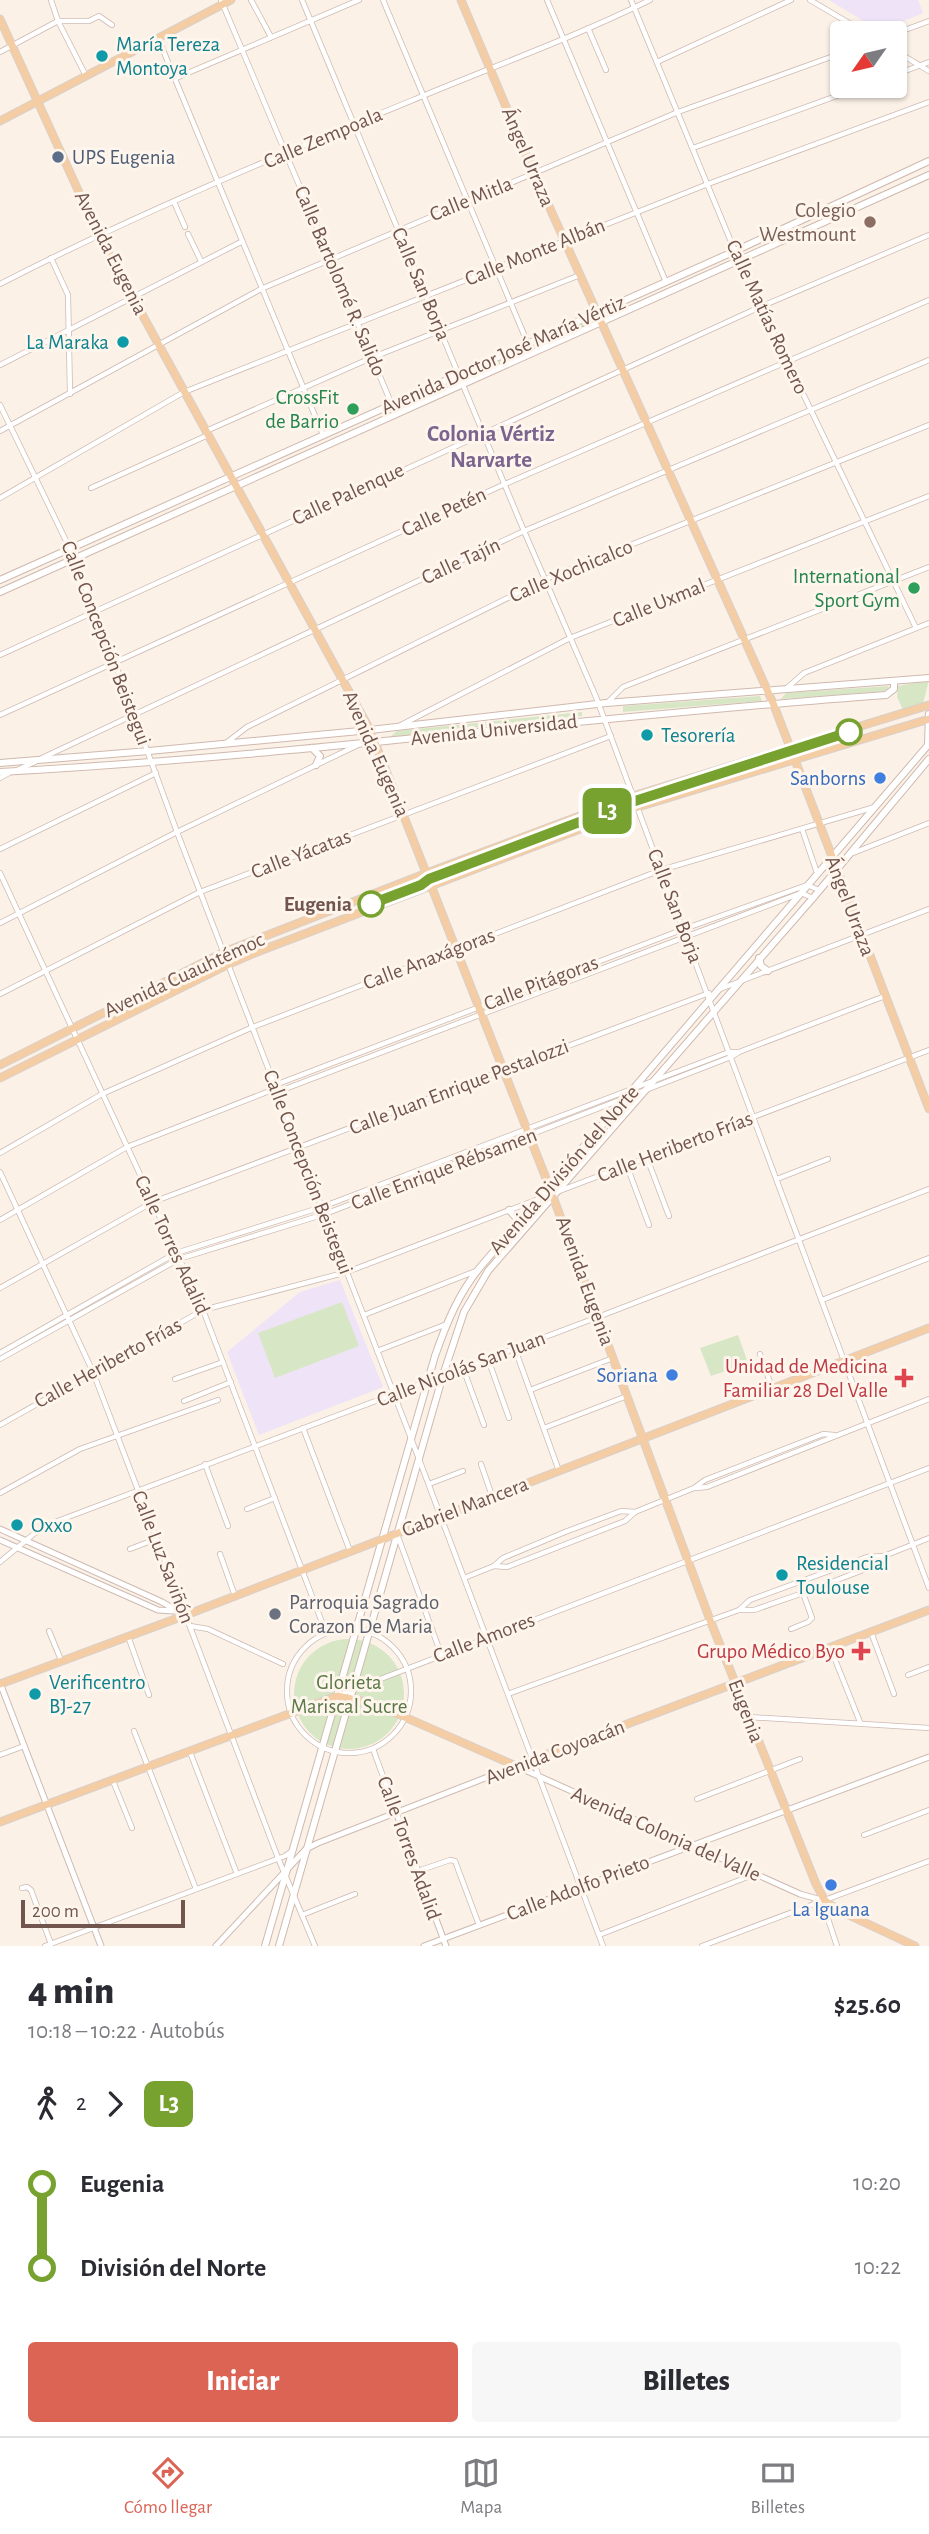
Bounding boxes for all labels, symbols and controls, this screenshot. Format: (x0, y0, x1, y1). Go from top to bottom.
north arrow (830, 21, 906, 98)
map controls (830, 21, 907, 98)
place label: María Tereza Montoya (116, 34, 221, 79)
marker: María Tereza Montoya (94, 48, 110, 64)
street label: Calle Zempoala (261, 103, 386, 172)
street label: Ángel Urraza (498, 104, 560, 210)
place label: UPS Eugenia (72, 147, 176, 168)
marker: UPS Eugenia (50, 149, 66, 165)
street label: Calle Mitla (427, 173, 516, 225)
street label: Calle Bartolomé R. Salido (290, 183, 390, 379)
street label: Avenida Eugenia (71, 188, 151, 319)
place label: Colegio Westmount (759, 200, 856, 245)
street label: Calle Monte Albán (462, 214, 608, 290)
marker: Colegio Westmount (862, 214, 878, 230)
street label: Calle San Borja (388, 224, 454, 344)
street label: Calle Matías Romero (722, 237, 812, 397)
street label: Avenida Doctor José María Vértiz (378, 292, 628, 418)
place label: La Maraka (26, 332, 109, 353)
marker: La Maraka (115, 334, 131, 350)
place label: CrossFit de Barrio (265, 387, 339, 432)
marker: CrossFit de Barrio (345, 401, 361, 417)
district label: Colonia Vértiz Narvarte (427, 423, 555, 472)
street label: Calle Palenque (289, 459, 407, 529)
street label: Calle Petén (398, 483, 490, 541)
street label: Calle Tajín (418, 534, 504, 588)
street label: Calle Xochicalco (506, 536, 636, 606)
street label: Calle Concepción Beistegui (57, 538, 155, 748)
place label: International Sport Gym (793, 566, 900, 611)
street label: Calle Uxmal (610, 575, 708, 631)
marker: International Sport Gym (906, 580, 922, 596)
street label: Avenida Eugenia (339, 688, 413, 821)
street label: Avenida Universidad (409, 711, 579, 749)
unlabelled marker (836, 719, 862, 745)
place label: Tesorería (661, 725, 736, 746)
marker: Tesorería (639, 727, 655, 743)
place label: Sanborns (790, 768, 866, 789)
marker: Sanborns (872, 770, 888, 786)
line badge: L3 (576, 788, 638, 834)
text: L3 (597, 799, 617, 823)
street label: Calle Yácatas (248, 825, 354, 883)
street label: Calle San Borja (644, 846, 707, 966)
street label: Ángel Urraza (821, 852, 881, 959)
marker: Eugenia (358, 891, 384, 917)
place label: Eugenia (284, 894, 352, 915)
street label: Calle Anaxágoras (360, 924, 498, 994)
street label: Avenida Cuauhtémoc (101, 929, 267, 1021)
street label: Calle Pitágoras (481, 952, 601, 1014)
street label: Calle Juan Enrique Pestalozzi (346, 1035, 572, 1139)
street label: Calle Concepción Beistegui (259, 1067, 357, 1277)
street label: Avenida División del Norte (485, 1082, 643, 1258)
street label: Calle Heriberto Frías (594, 1108, 756, 1186)
street label: Calle Enrique Rébsamen (348, 1124, 540, 1214)
street label: Calle Torres Adalid (131, 1172, 213, 1318)
street label: Avenida Eugenia (552, 1214, 618, 1349)
street label: Calle Heriberto Frías (31, 1314, 185, 1412)
street label: Calle Nicolás San Juan (374, 1327, 548, 1411)
place label: Unidad de Medicina Familiar 28 Del Valle (723, 1356, 888, 1401)
place label: Soriana (597, 1365, 658, 1386)
marker: Soriana (664, 1367, 680, 1383)
marker: Unidad de Medicina Familiar 28 Del Valle (894, 1368, 914, 1388)
street label: Gabriel Mancera (399, 1473, 531, 1541)
street label: Calle Luz Saviñón (128, 1488, 198, 1626)
place label: Oxxo (31, 1515, 73, 1536)
marker: Oxxo (9, 1517, 25, 1533)
place label: Residencial Toulouse (796, 1553, 889, 1598)
marker: Residencial Toulouse (774, 1567, 790, 1583)
place label: Parroquia Sagrado Corazon De Maria (289, 1592, 439, 1637)
marker: Parroquia Sagrado Corazon De Maria (267, 1606, 283, 1622)
street label: Calle Amores (430, 1609, 538, 1667)
place label: Grupo Médico Byo (697, 1641, 845, 1662)
marker: Grupo Médico Byo (851, 1641, 871, 1661)
place label: Verificentro BJ-27 (49, 1672, 146, 1717)
park label: Glorieta Mariscal Sucre (291, 1672, 407, 1717)
street label: Eugenia (724, 1676, 768, 1746)
marker: Verificentro BJ-27 (27, 1686, 43, 1702)
street label: Avenida Coyoacán (482, 1716, 628, 1788)
street label: Calle Torres Adalid (373, 1773, 445, 1923)
street label: Avenida Colonia del Valle (568, 1783, 764, 1885)
street label: Calle Adolfo Prieto (504, 1851, 652, 1925)
marker: La Iguana (823, 1877, 839, 1893)
scale bar (21, 1897, 186, 1929)
place label: La Iguana (792, 1899, 870, 1920)
text: 200 m (32, 1902, 79, 1921)
text: 4 min (28, 1973, 114, 2011)
text: $25.60 (834, 1992, 901, 2018)
text: 10:18 – 10:22 · Autobús (28, 2020, 225, 2043)
icon: walk (28, 2085, 66, 2123)
icon: forward (96, 2085, 134, 2123)
text: 2 (76, 2092, 86, 2115)
text: L3 (158, 2092, 179, 2116)
text: Eugenia (80, 2171, 165, 2197)
text: 10:20 (853, 2172, 901, 2195)
text: División del Norte (80, 2255, 266, 2281)
text: 10:22 (855, 2256, 901, 2279)
button: Iniciar (28, 2342, 458, 2422)
button: Billetes (472, 2342, 901, 2422)
tab: Cómo llegar (124, 2454, 212, 2519)
tab: Mapa (460, 2454, 502, 2519)
tab: Billetes (750, 2454, 805, 2519)

